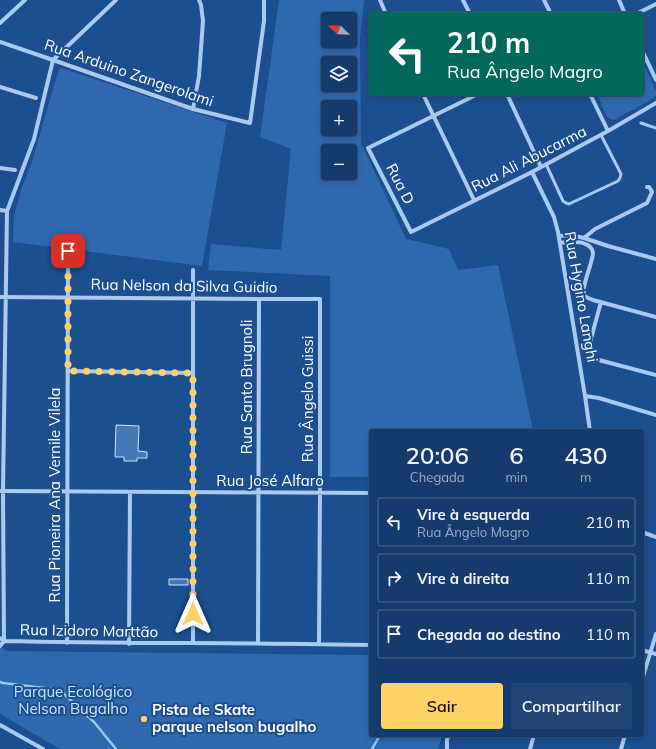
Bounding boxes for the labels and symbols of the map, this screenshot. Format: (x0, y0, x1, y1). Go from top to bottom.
north arrow (321, 12, 357, 48)
street label: Rua Arduino Zangerolami (42, 35, 216, 110)
street label: Rua Ali Abucarma (468, 121, 590, 196)
street label: Rua D (382, 160, 419, 207)
street label: Rua Hygino Langhi (561, 230, 602, 364)
pin (51, 234, 85, 268)
street label: Rua Nelson da Silva Guidio (90, 274, 278, 297)
street label: Rua Santo Brugnoli (237, 320, 256, 454)
street label: Rua Ângelo Guissi (298, 336, 317, 462)
street label: Rua Pioneira Ana Vernile Vilela (45, 388, 64, 602)
street label: Rua José Alfaro (216, 471, 324, 490)
position arrow (172, 593, 214, 635)
street label: Rua Izidoro Marttão (20, 620, 158, 641)
park label: Parque Ecológico Nelson Bugalho (14, 682, 132, 718)
place label: Pista de Skate parque nelson bugalho (152, 700, 317, 736)
marker: Pista de Skate parque nelson bugalho (139, 714, 149, 724)

